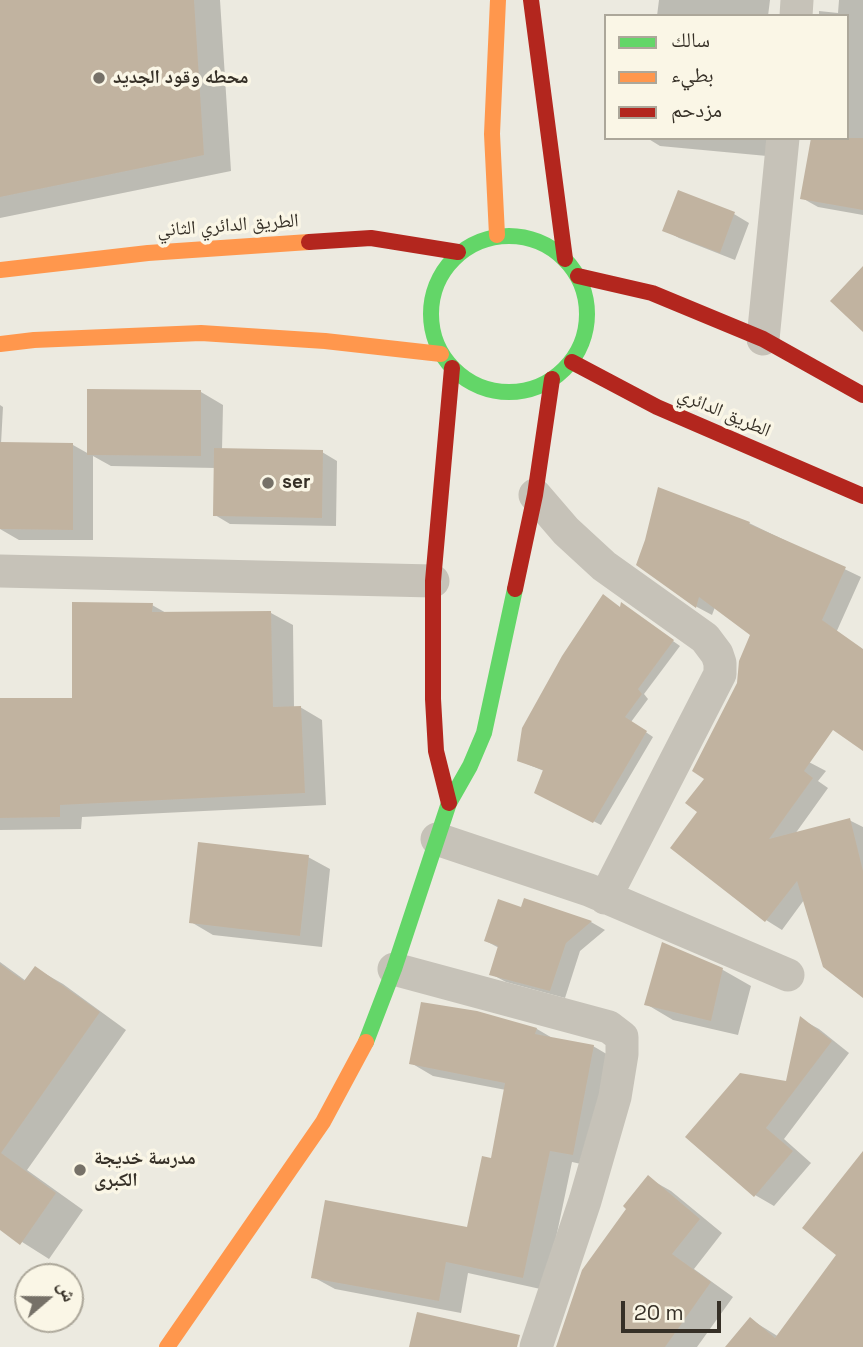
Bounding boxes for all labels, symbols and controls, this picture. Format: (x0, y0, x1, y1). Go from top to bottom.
legend (604, 14, 849, 140)
text: سالك (671, 26, 710, 53)
text: بطيء (671, 61, 714, 88)
place label: محطه وقود الجديد (113, 67, 248, 89)
marker: محطه وقود الجديد (91, 70, 107, 86)
text: مزدحم (671, 96, 722, 123)
street label: الطريق الدائري الثاني (156, 210, 300, 242)
street label: الطريق الدائري (674, 383, 774, 443)
place label: ser (282, 472, 310, 494)
marker: ser (260, 475, 276, 491)
place label: مدرسة خديجة الكبرى (94, 1148, 196, 1192)
marker: مدرسة خديجة الكبرى (72, 1162, 88, 1178)
north arrow (14, 1263, 84, 1333)
text: ش (52, 1278, 83, 1305)
scale bar (625, 1288, 725, 1332)
text: 20 m (634, 1299, 684, 1326)

